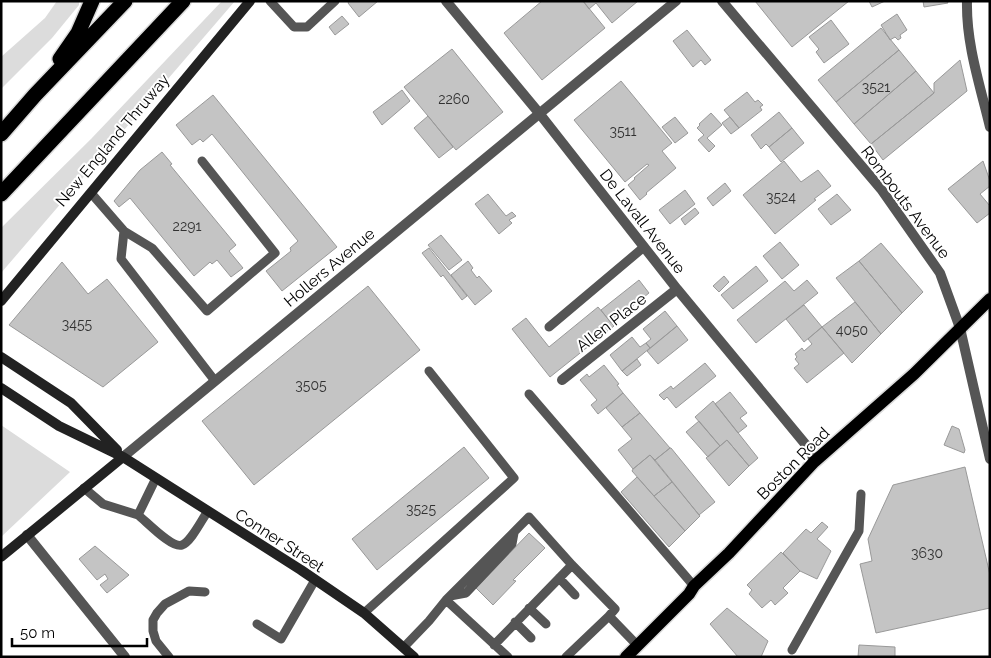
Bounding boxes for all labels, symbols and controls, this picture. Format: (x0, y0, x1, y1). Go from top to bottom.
street label: New England Thruway (51, 70, 174, 210)
house number: 3521 (862, 79, 890, 95)
house number: 2260 (438, 91, 470, 107)
house number: 3511 (609, 123, 637, 139)
street label: Rombouts Avenue (857, 142, 954, 262)
street label: De Lavall Avenue (596, 165, 689, 277)
house number: 3524 (766, 189, 796, 205)
house number: 2291 (173, 218, 201, 234)
street label: Hollers Avenue (280, 224, 378, 311)
street label: Allen Place (573, 289, 650, 356)
house number: 3455 (62, 316, 93, 332)
house number: 4050 (836, 322, 868, 338)
house number: 3505 (295, 377, 327, 393)
street label: Boston Road (753, 423, 833, 503)
house number: 3525 (406, 501, 436, 517)
street label: Conner Street (232, 505, 328, 577)
house number: 3630 (911, 545, 943, 561)
scale bar (12, 616, 148, 648)
text: 50 m (20, 624, 55, 642)

